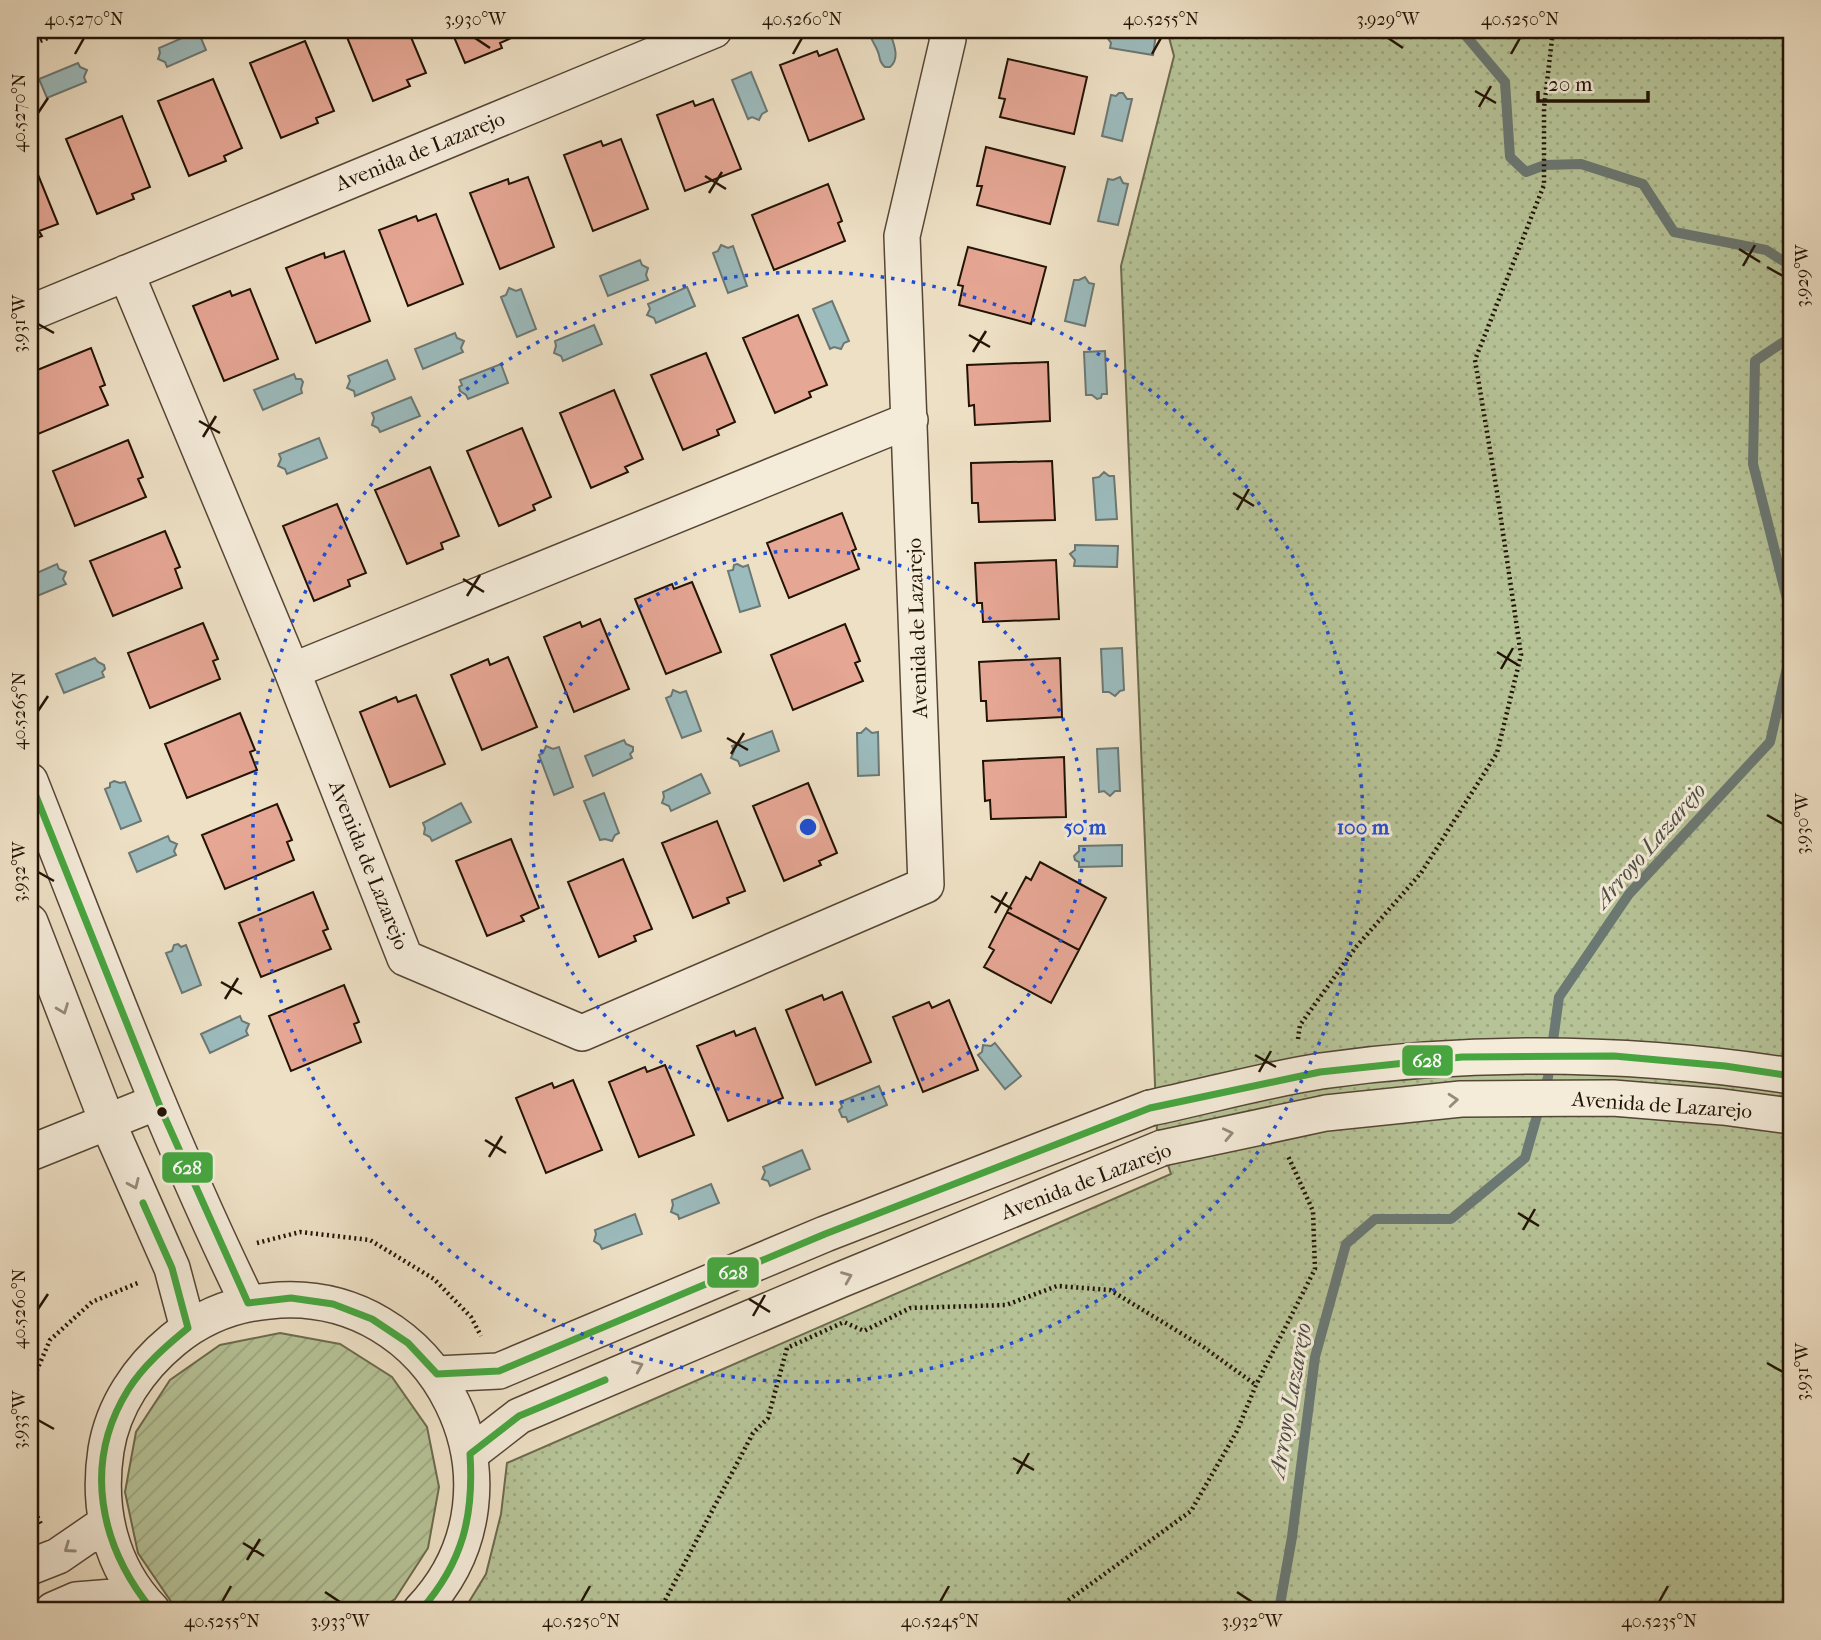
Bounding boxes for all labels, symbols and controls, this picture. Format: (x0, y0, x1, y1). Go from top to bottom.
text: 40.5270°N (44, 9, 124, 30)
text: 3.930°W (444, 9, 507, 30)
text: 40.5260°N (762, 9, 842, 30)
text: 40.5255°N (1123, 9, 1199, 30)
text: 3.929°W (1357, 9, 1421, 30)
text: 40.5250°N (1481, 9, 1559, 30)
scale bar (1538, 60, 1648, 104)
text: 20 m (1548, 72, 1593, 96)
text: 40.5270°N (9, 73, 30, 153)
street label: Avenida de Lazarejo (331, 106, 508, 196)
text: 3.929°W (1792, 243, 1813, 307)
text: 3.931°W (9, 294, 30, 353)
street label: Avenida de Lazarejo (902, 537, 932, 720)
text: 40.5265°N (9, 672, 30, 750)
street label: Avenida de Lazarejo (324, 776, 414, 953)
water label: Arroyo Lazarejo (1586, 777, 1712, 915)
text: 3.930°W (1792, 792, 1813, 855)
centre of rings (796, 815, 820, 839)
text: 50 m (1064, 815, 1107, 839)
text: 100 m (1337, 815, 1390, 839)
text: 3.932°W (9, 840, 30, 902)
one-way arrow (55, 1002, 69, 1014)
line badge: 628 (1401, 1044, 1454, 1077)
text: 628 (1412, 1050, 1442, 1072)
street label: Avenida de Lazarejo (1570, 1087, 1753, 1123)
one-way arrow (1448, 1093, 1459, 1108)
unlabelled marker (155, 1105, 169, 1119)
one-way arrow (1222, 1127, 1234, 1142)
street label: Avenida de Lazarejo (997, 1137, 1175, 1225)
line badge: 628 (161, 1151, 214, 1184)
text: 628 (172, 1157, 202, 1179)
one-way arrow (126, 1177, 140, 1189)
line badge: 628 (706, 1256, 760, 1289)
text: 628 (718, 1262, 748, 1284)
text: 40.5260°N (9, 1269, 30, 1349)
one-way arrow (841, 1272, 853, 1286)
water label: Arroyo Lazarejo (1263, 1321, 1317, 1482)
text: 3.931°W (1792, 1342, 1813, 1401)
one-way arrow (630, 1360, 643, 1374)
text: 3.933°W (9, 1389, 30, 1450)
one-way arrow (64, 1540, 77, 1552)
text: 40.5255°N (184, 1611, 260, 1632)
text: 3.933°W (310, 1611, 371, 1632)
text: 40.5250°N (542, 1611, 620, 1632)
text: 40.5245°N (901, 1611, 980, 1632)
text: 3.932°W (1222, 1611, 1284, 1632)
text: 40.5235°N (1621, 1611, 1697, 1632)

